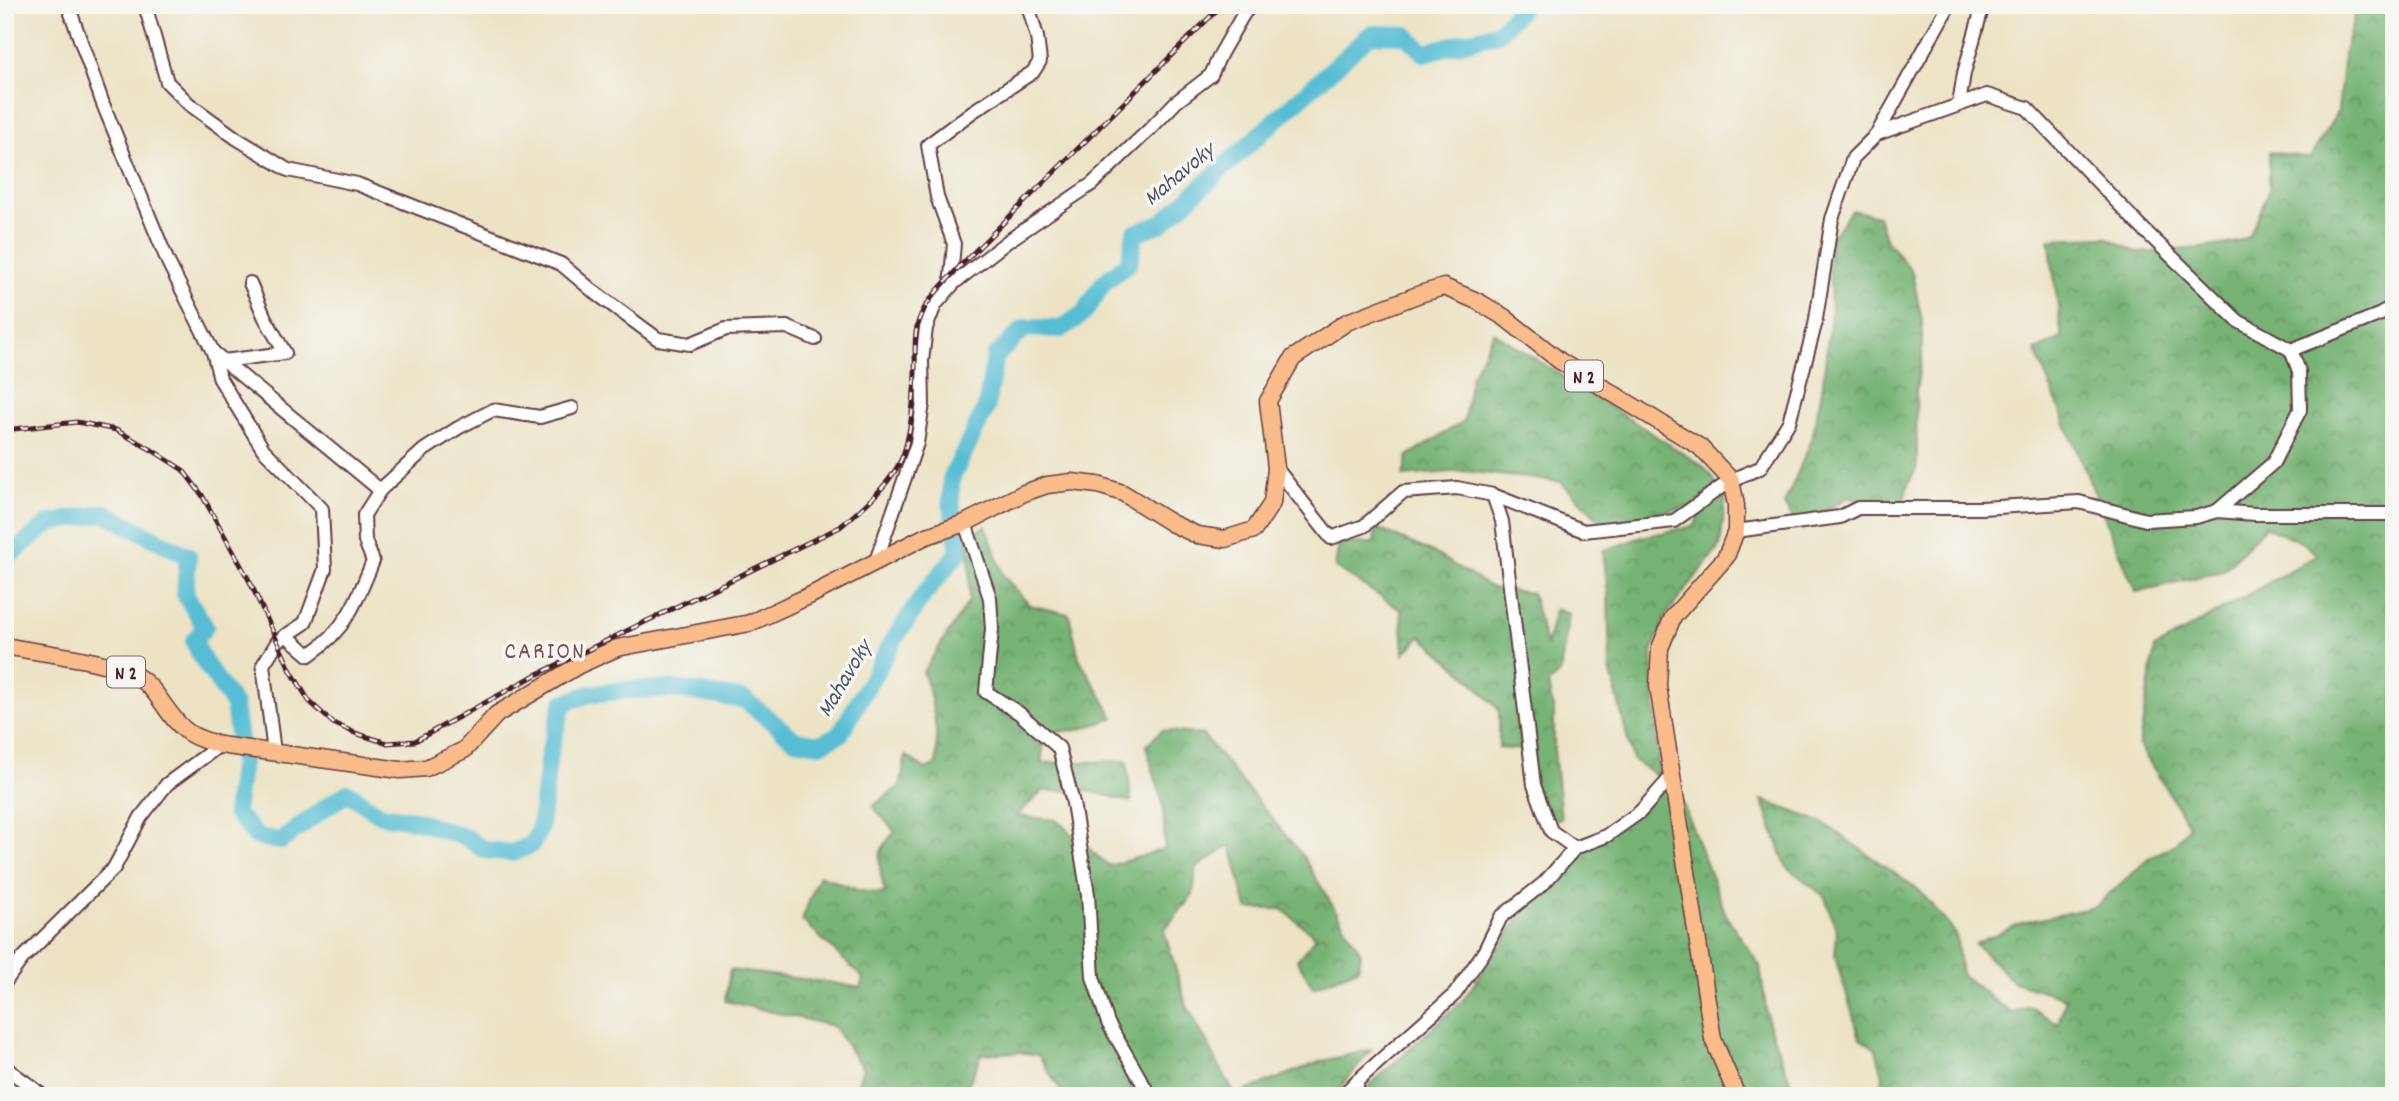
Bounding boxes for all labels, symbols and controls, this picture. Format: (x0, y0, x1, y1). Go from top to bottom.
water label: Mahavoky (1137, 134, 1226, 215)
road number: N 2 (1565, 360, 1603, 392)
water label: Mahavoky (810, 632, 884, 724)
district label: CARION (504, 636, 586, 670)
road number: N 2 (107, 656, 145, 688)

